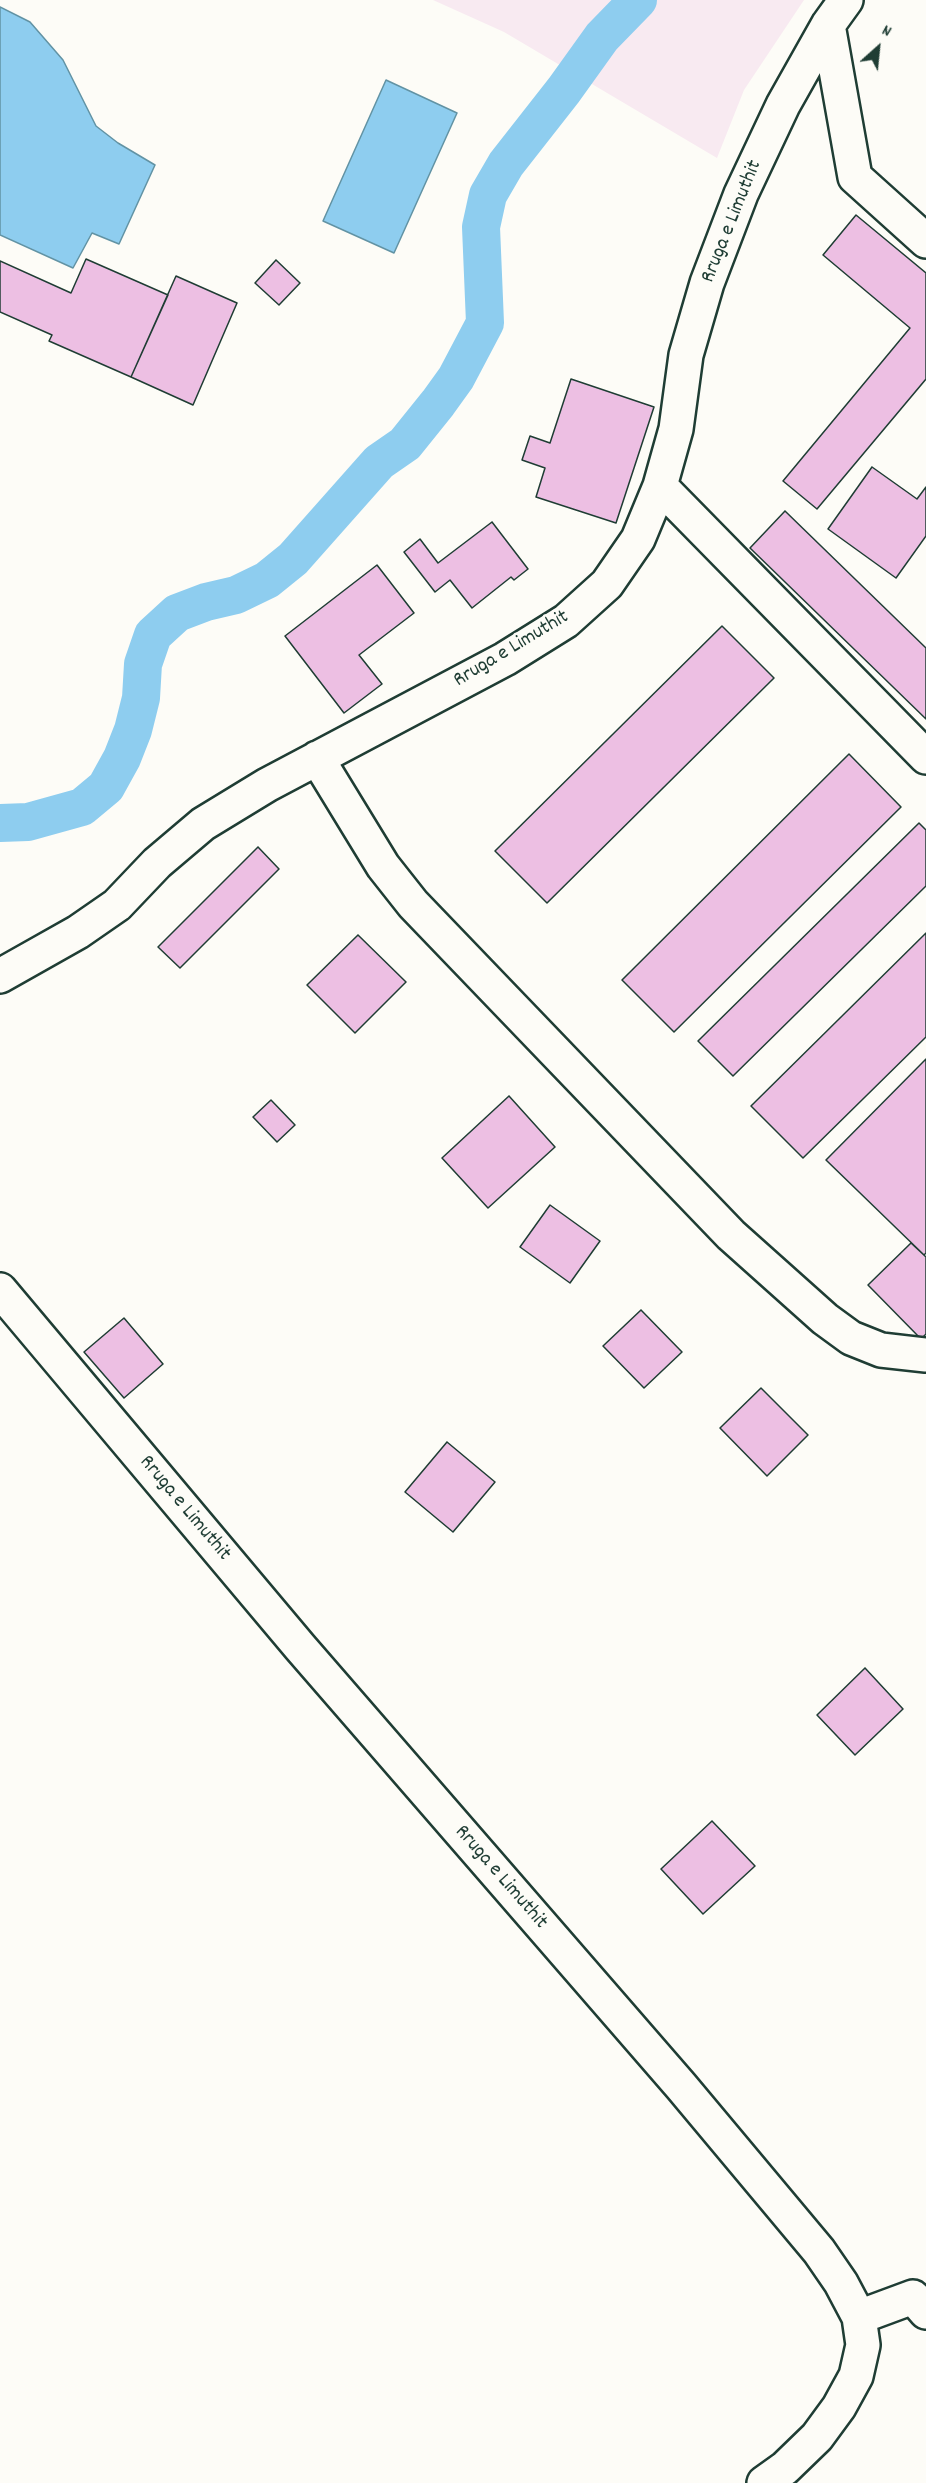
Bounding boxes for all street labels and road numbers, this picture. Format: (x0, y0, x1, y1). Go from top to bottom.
street label: Rruga e Limuthit (697, 157, 769, 287)
street label: Rruga e Limuthit (450, 606, 574, 694)
street label: Rruga e Limuthit (133, 1451, 235, 1567)
street label: Rruga e Limuthit (448, 1821, 552, 1935)

